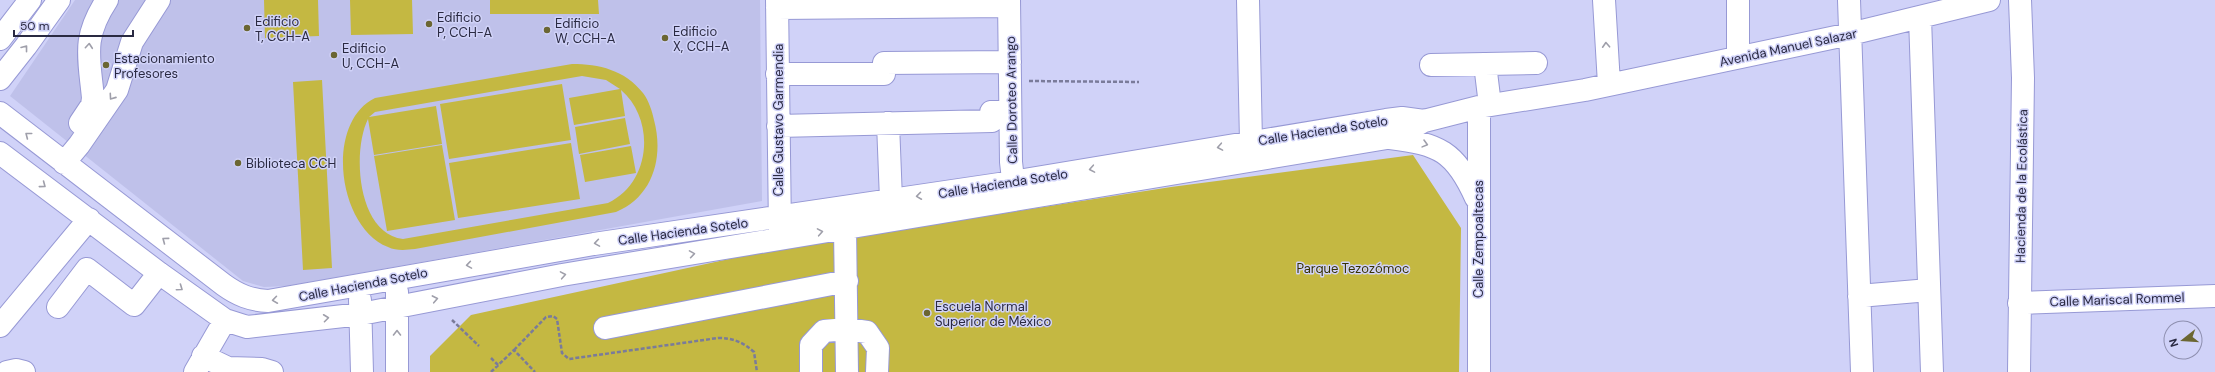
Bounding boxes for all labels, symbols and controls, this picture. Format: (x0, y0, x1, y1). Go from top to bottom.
place label: Edificio P, CCH-A (437, 9, 492, 41)
scale bar (14, 12, 133, 38)
place label: Edificio T, CCH-A (255, 13, 310, 45)
place label: Edificio W, CCH-A (555, 15, 616, 47)
text: 50 m (20, 18, 49, 34)
marker: Edificio P, CCH-A (424, 19, 434, 29)
marker: Edificio T, CCH-A (242, 23, 252, 33)
place label: Edificio X, CCH-A (673, 23, 730, 55)
marker: Edificio W, CCH-A (542, 25, 552, 35)
street label: Avenida Manuel Salazar (1718, 25, 1859, 70)
marker: Edificio X, CCH-A (660, 33, 670, 43)
street label: Calle Doroteo Arango (1002, 36, 1021, 164)
place label: Edificio U, CCH-A (342, 40, 399, 72)
one-way arrow (1602, 42, 1611, 48)
one-way arrow (84, 43, 93, 49)
street label: Calle Gustavo Garmendia (770, 44, 787, 196)
one-way arrow (20, 46, 27, 53)
place label: Estacionamiento Profesores (114, 50, 215, 82)
marker: Edificio U, CCH-A (329, 50, 339, 60)
marker: Estacionamiento Profesores (101, 60, 111, 70)
one-way arrow (109, 93, 117, 100)
street label: Hacienda de la Ecolástica (2012, 109, 2031, 263)
street label: Calle Hacienda Sotelo (1257, 112, 1389, 149)
one-way arrow (26, 133, 33, 140)
one-way arrow (1422, 139, 1429, 148)
one-way arrow (1217, 142, 1223, 151)
place label: Biblioteca CCH (246, 155, 336, 172)
marker: Biblioteca CCH (233, 158, 243, 168)
one-way arrow (1089, 164, 1095, 173)
street label: Calle Hacienda Sotelo (937, 165, 1069, 202)
one-way arrow (38, 180, 45, 187)
street label: Calle Zempoaltecas (1470, 180, 1487, 298)
one-way arrow (916, 191, 923, 200)
street label: Calle Hacienda Sotelo (617, 214, 749, 249)
one-way arrow (817, 229, 823, 237)
one-way arrow (162, 238, 169, 245)
one-way arrow (594, 239, 600, 247)
one-way arrow (688, 250, 695, 259)
one-way arrow (466, 260, 472, 269)
park label: Parque Tezozómoc (1297, 260, 1409, 277)
street label: Calle Hacienda Sotelo (297, 264, 429, 305)
one-way arrow (560, 272, 566, 280)
one-way arrow (176, 283, 183, 291)
street label: Calle Mariscal Rommel (2049, 289, 2185, 310)
one-way arrow (272, 295, 278, 304)
one-way arrow (432, 296, 439, 304)
place label: Escuela Normal Superior de México (935, 298, 1051, 330)
marker: Escuela Normal Superior de México (922, 308, 932, 318)
one-way arrow (323, 314, 329, 323)
north arrow (2163, 320, 2203, 360)
one-way arrow (393, 330, 401, 336)
text: N (2166, 337, 2181, 349)

